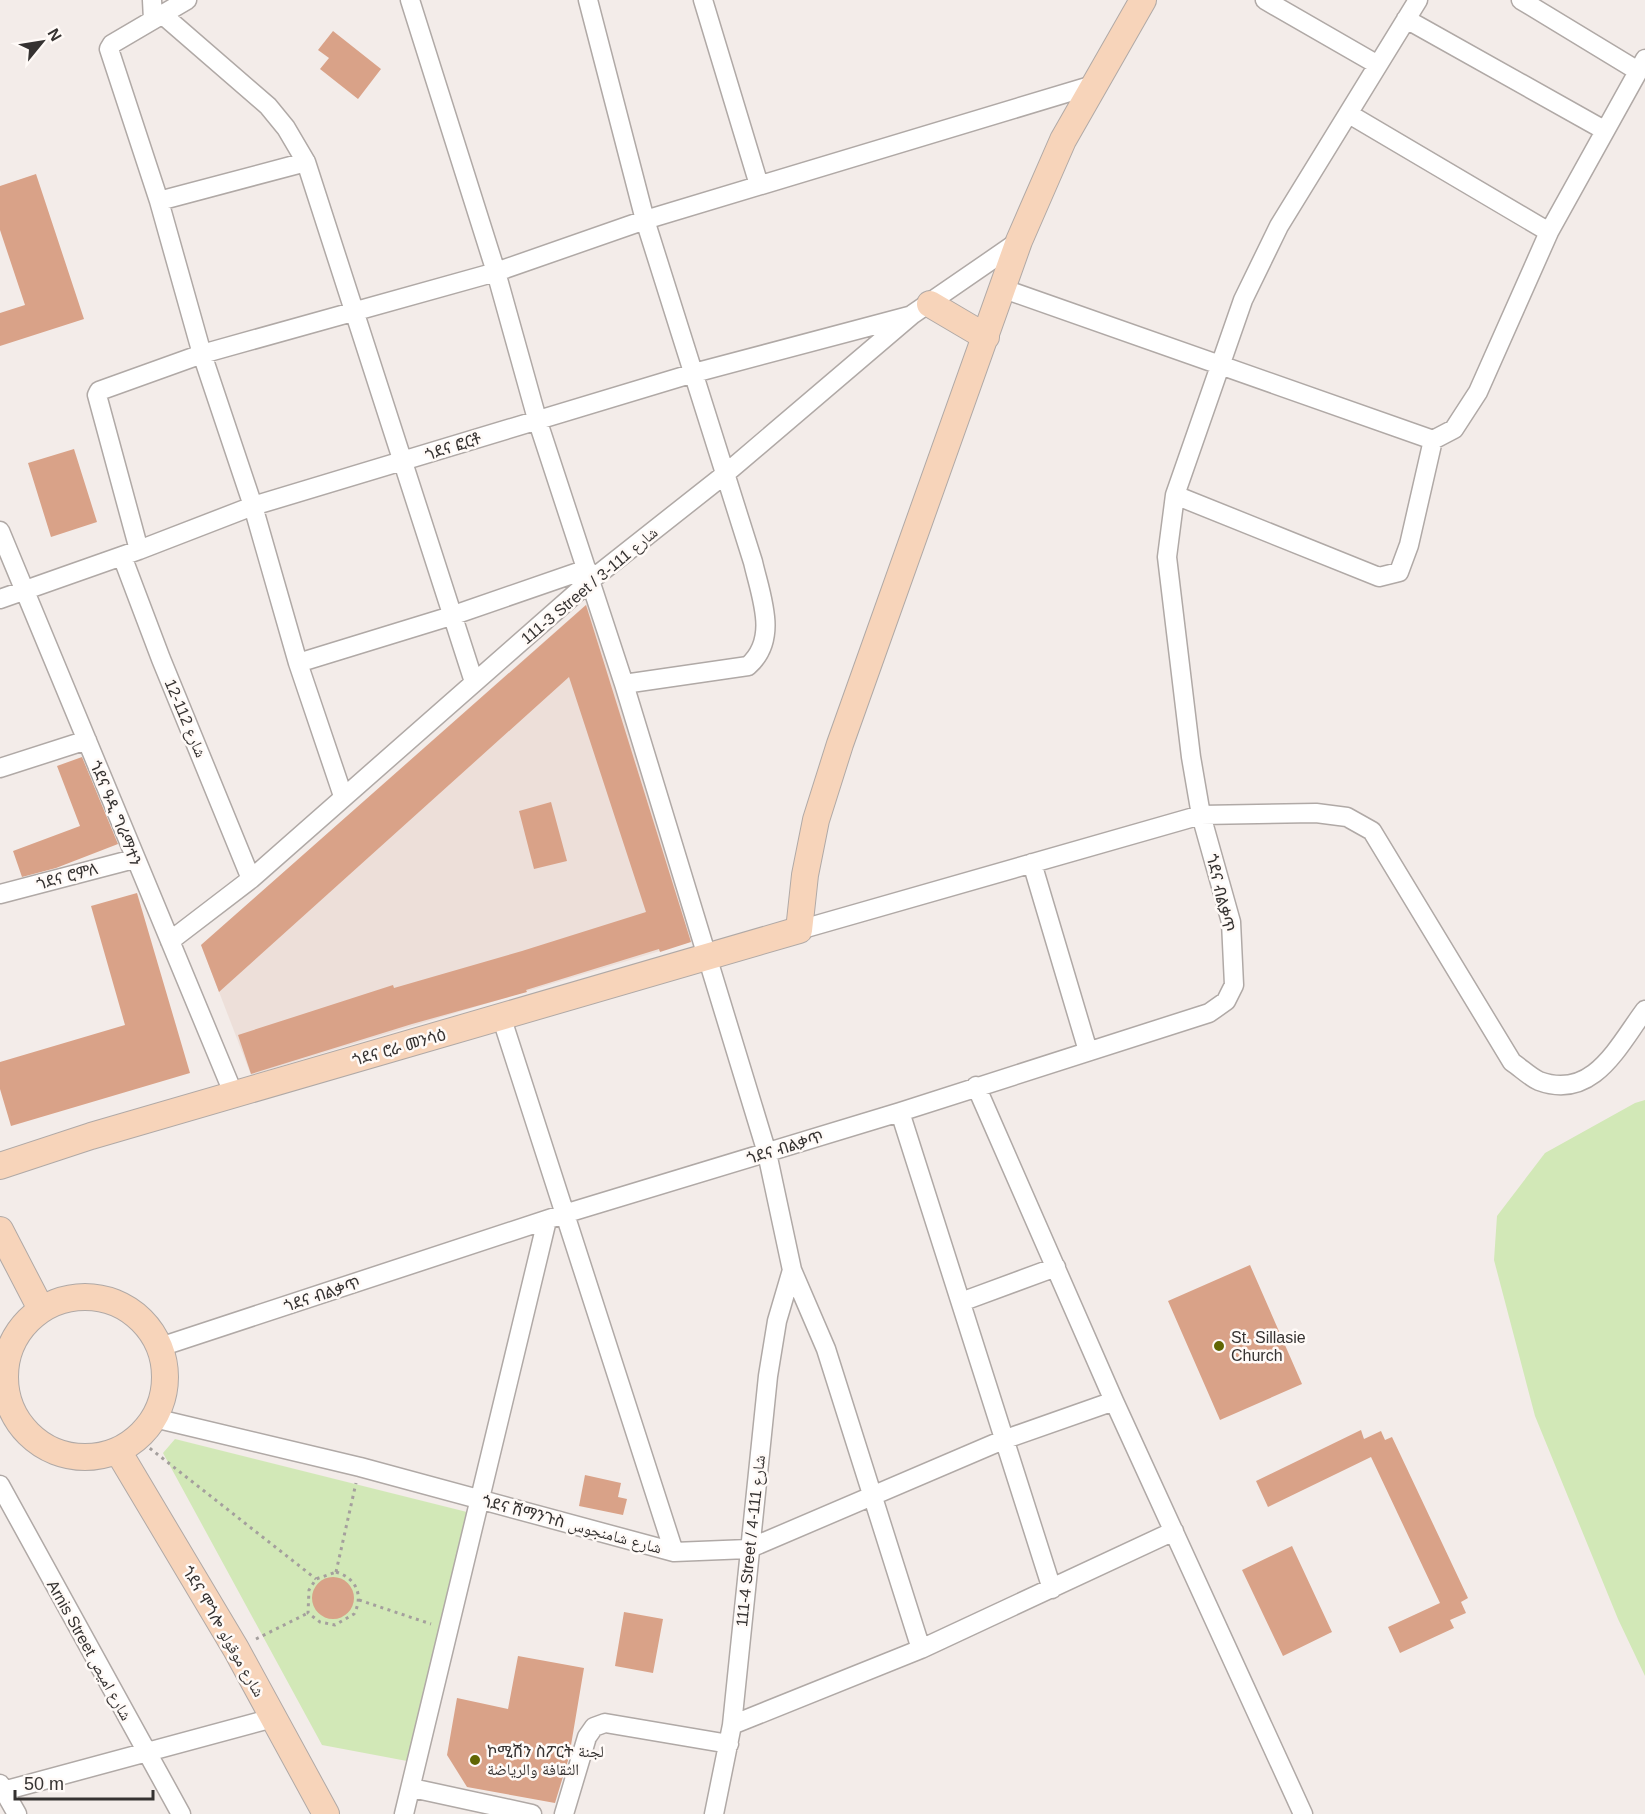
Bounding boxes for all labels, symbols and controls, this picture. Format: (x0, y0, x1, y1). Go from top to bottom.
north arrow (12, 12, 72, 72)
text: N (44, 25, 65, 44)
street label: ጎደና ፎርቶ (423, 429, 484, 463)
street label: 111-3 Street / شارع 111-3 (518, 523, 662, 649)
street label: شارع 112-12 (160, 676, 210, 761)
street label: ጎደና ዓዲ ግራማተን (87, 758, 144, 868)
street label: ጎደና ብልቃጥ (1203, 852, 1238, 934)
street label: ጎደና ሮምለ (35, 860, 100, 893)
street label: ጎደና ሮራ መንሳዕ (350, 1026, 448, 1069)
street label: ጎደና ብልቃጥ (745, 1128, 826, 1167)
street label: ጎደና ብልቃጥ (282, 1274, 363, 1315)
place label: St. Sillasie Church (1231, 1329, 1306, 1364)
marker: St. Sillasie Church (1212, 1339, 1226, 1353)
street label: 111-4 Street / شارع 111-4 (733, 1454, 770, 1628)
street label: ጎደና ሽማንጉስ شارع شامنجوس (480, 1492, 664, 1559)
street label: ጎደና ሞጎሎ شارع موقولو (178, 1563, 268, 1701)
street label: Arnis Street شارع اميص (42, 1577, 135, 1724)
place label: ኮሚሽን ስፖርት لجنة الثقافة والرياضة (487, 1743, 604, 1779)
marker: ኮሚሽን ስፖርት لجنة الثقافة والرياضة (468, 1753, 482, 1767)
scale bar (15, 1763, 153, 1801)
text: 50 m (24, 1774, 64, 1794)

